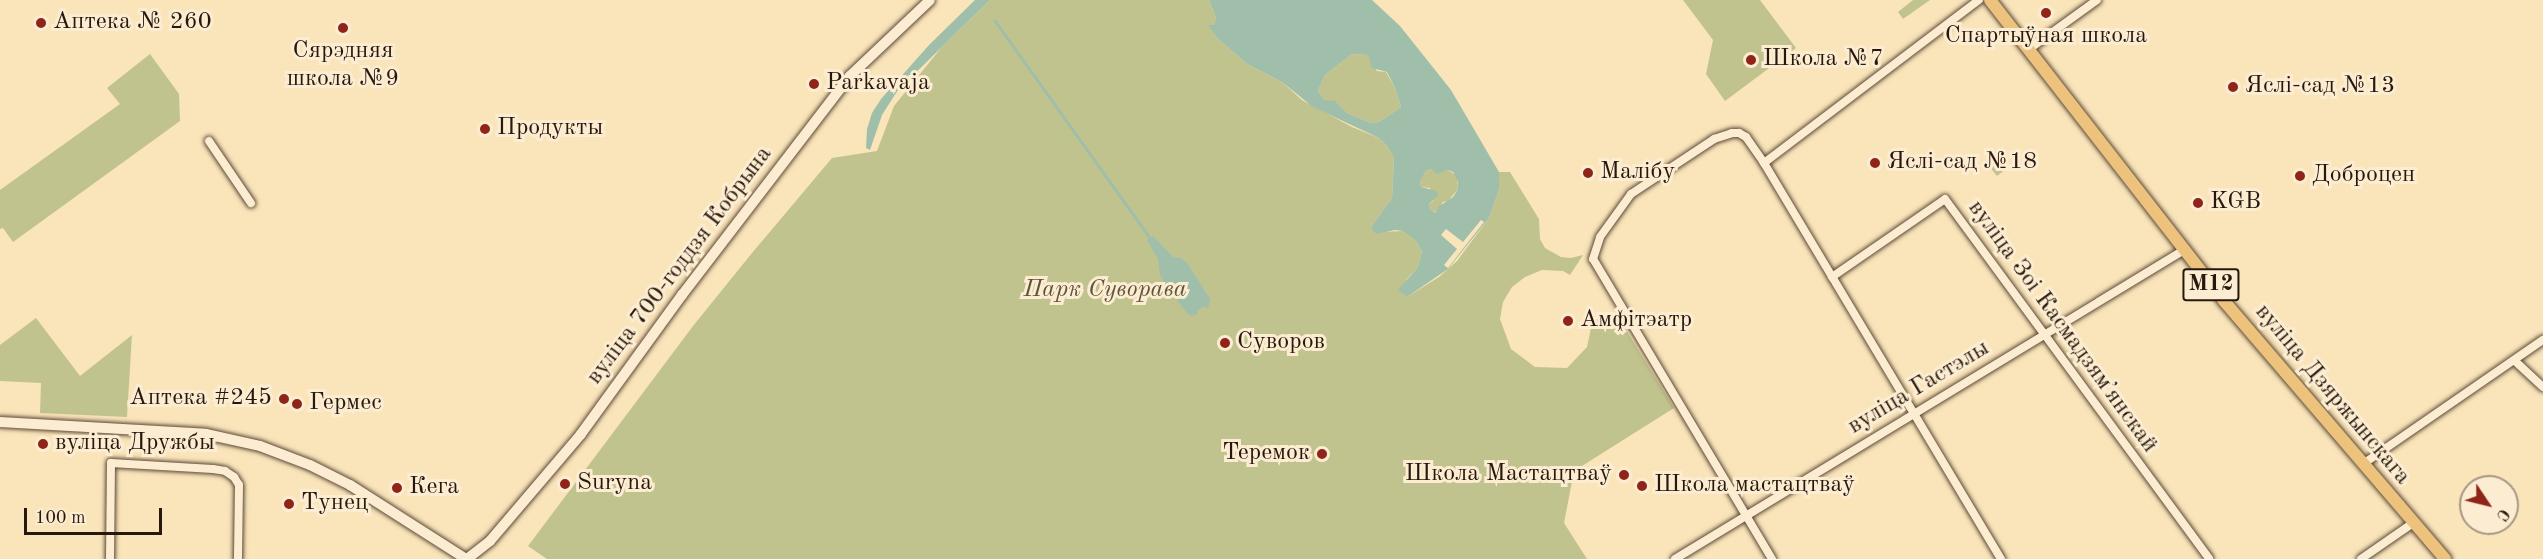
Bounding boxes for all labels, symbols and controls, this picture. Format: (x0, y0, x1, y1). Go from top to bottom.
marker: Спартыўная школа (2039, 6, 2053, 20)
place label: Аптека № 260 (53, 9, 212, 37)
marker: Аптека № 260 (34, 16, 48, 30)
marker: Сярэдняя школа №9 (336, 21, 350, 35)
place label: Спартыўная школа (1945, 23, 2147, 51)
place label: Сярэдняя школа №9 (287, 38, 399, 94)
place label: Школа №7 (1763, 46, 1884, 74)
marker: Школа №7 (1744, 53, 1758, 67)
place label: Parkavaja (826, 70, 930, 98)
place label: Яслі-сад №13 (2245, 73, 2395, 101)
marker: Parkavaja (807, 77, 821, 91)
marker: Яслі-сад №13 (2226, 80, 2240, 94)
place label: Продукты (497, 115, 603, 143)
marker: Продукты (478, 122, 492, 136)
street label: вуліца 700-годдзя Кобрына (581, 141, 779, 391)
place label: Яслі-сад №18 (1887, 149, 2037, 177)
marker: Яслі-сад №18 (1868, 156, 1882, 170)
place label: Малібу (1600, 159, 1675, 187)
place label: Доброцен (2312, 162, 2415, 190)
marker: Малібу (1581, 166, 1595, 180)
marker: Доброцен (2293, 169, 2307, 183)
place label: KGB (2210, 189, 2261, 217)
street label: вуліца Зоі Касмадзямʼянскай (1961, 195, 2163, 459)
marker: KGB (2191, 196, 2205, 210)
road number: М12 (2181, 266, 2241, 304)
park label: Парк Суворава (1023, 277, 1187, 305)
street label: вуліца Дзяржынскага (2248, 299, 2416, 491)
place label: Амфітэатр (1580, 307, 1692, 335)
marker: Амфітэатр (1561, 314, 1575, 328)
place label: Суворов (1237, 329, 1325, 357)
street label: вуліца Гастэлы (1843, 335, 1995, 441)
marker: Суворов (1218, 336, 1232, 350)
place label: Аптека #245 (129, 385, 272, 413)
place label: Гермес (309, 390, 382, 418)
marker: Аптека #245 (277, 392, 291, 406)
marker: Гермес (290, 397, 304, 411)
place label: вуліца Дружбы (55, 430, 215, 458)
marker: вуліца Дружбы (36, 437, 50, 451)
place label: Теремок (1222, 440, 1310, 468)
marker: Теремок (1315, 447, 1329, 461)
place label: Школа Мастацтваў (1405, 461, 1612, 489)
marker: Школа Мастацтваў (1617, 468, 1631, 482)
place label: Suryna (577, 470, 652, 498)
place label: Школа мастацтваў (1654, 472, 1855, 500)
place label: Кега (409, 474, 459, 502)
north arrow (2459, 475, 2519, 535)
marker: Suryna (558, 477, 572, 491)
marker: Школа мастацтваў (1635, 479, 1649, 493)
marker: Кега (390, 481, 404, 495)
place label: Тунец (301, 490, 368, 518)
scale bar (27, 496, 165, 534)
marker: Тунец (282, 497, 296, 511)
text: С (2493, 505, 2512, 523)
text: 100 m (35, 509, 86, 527)

